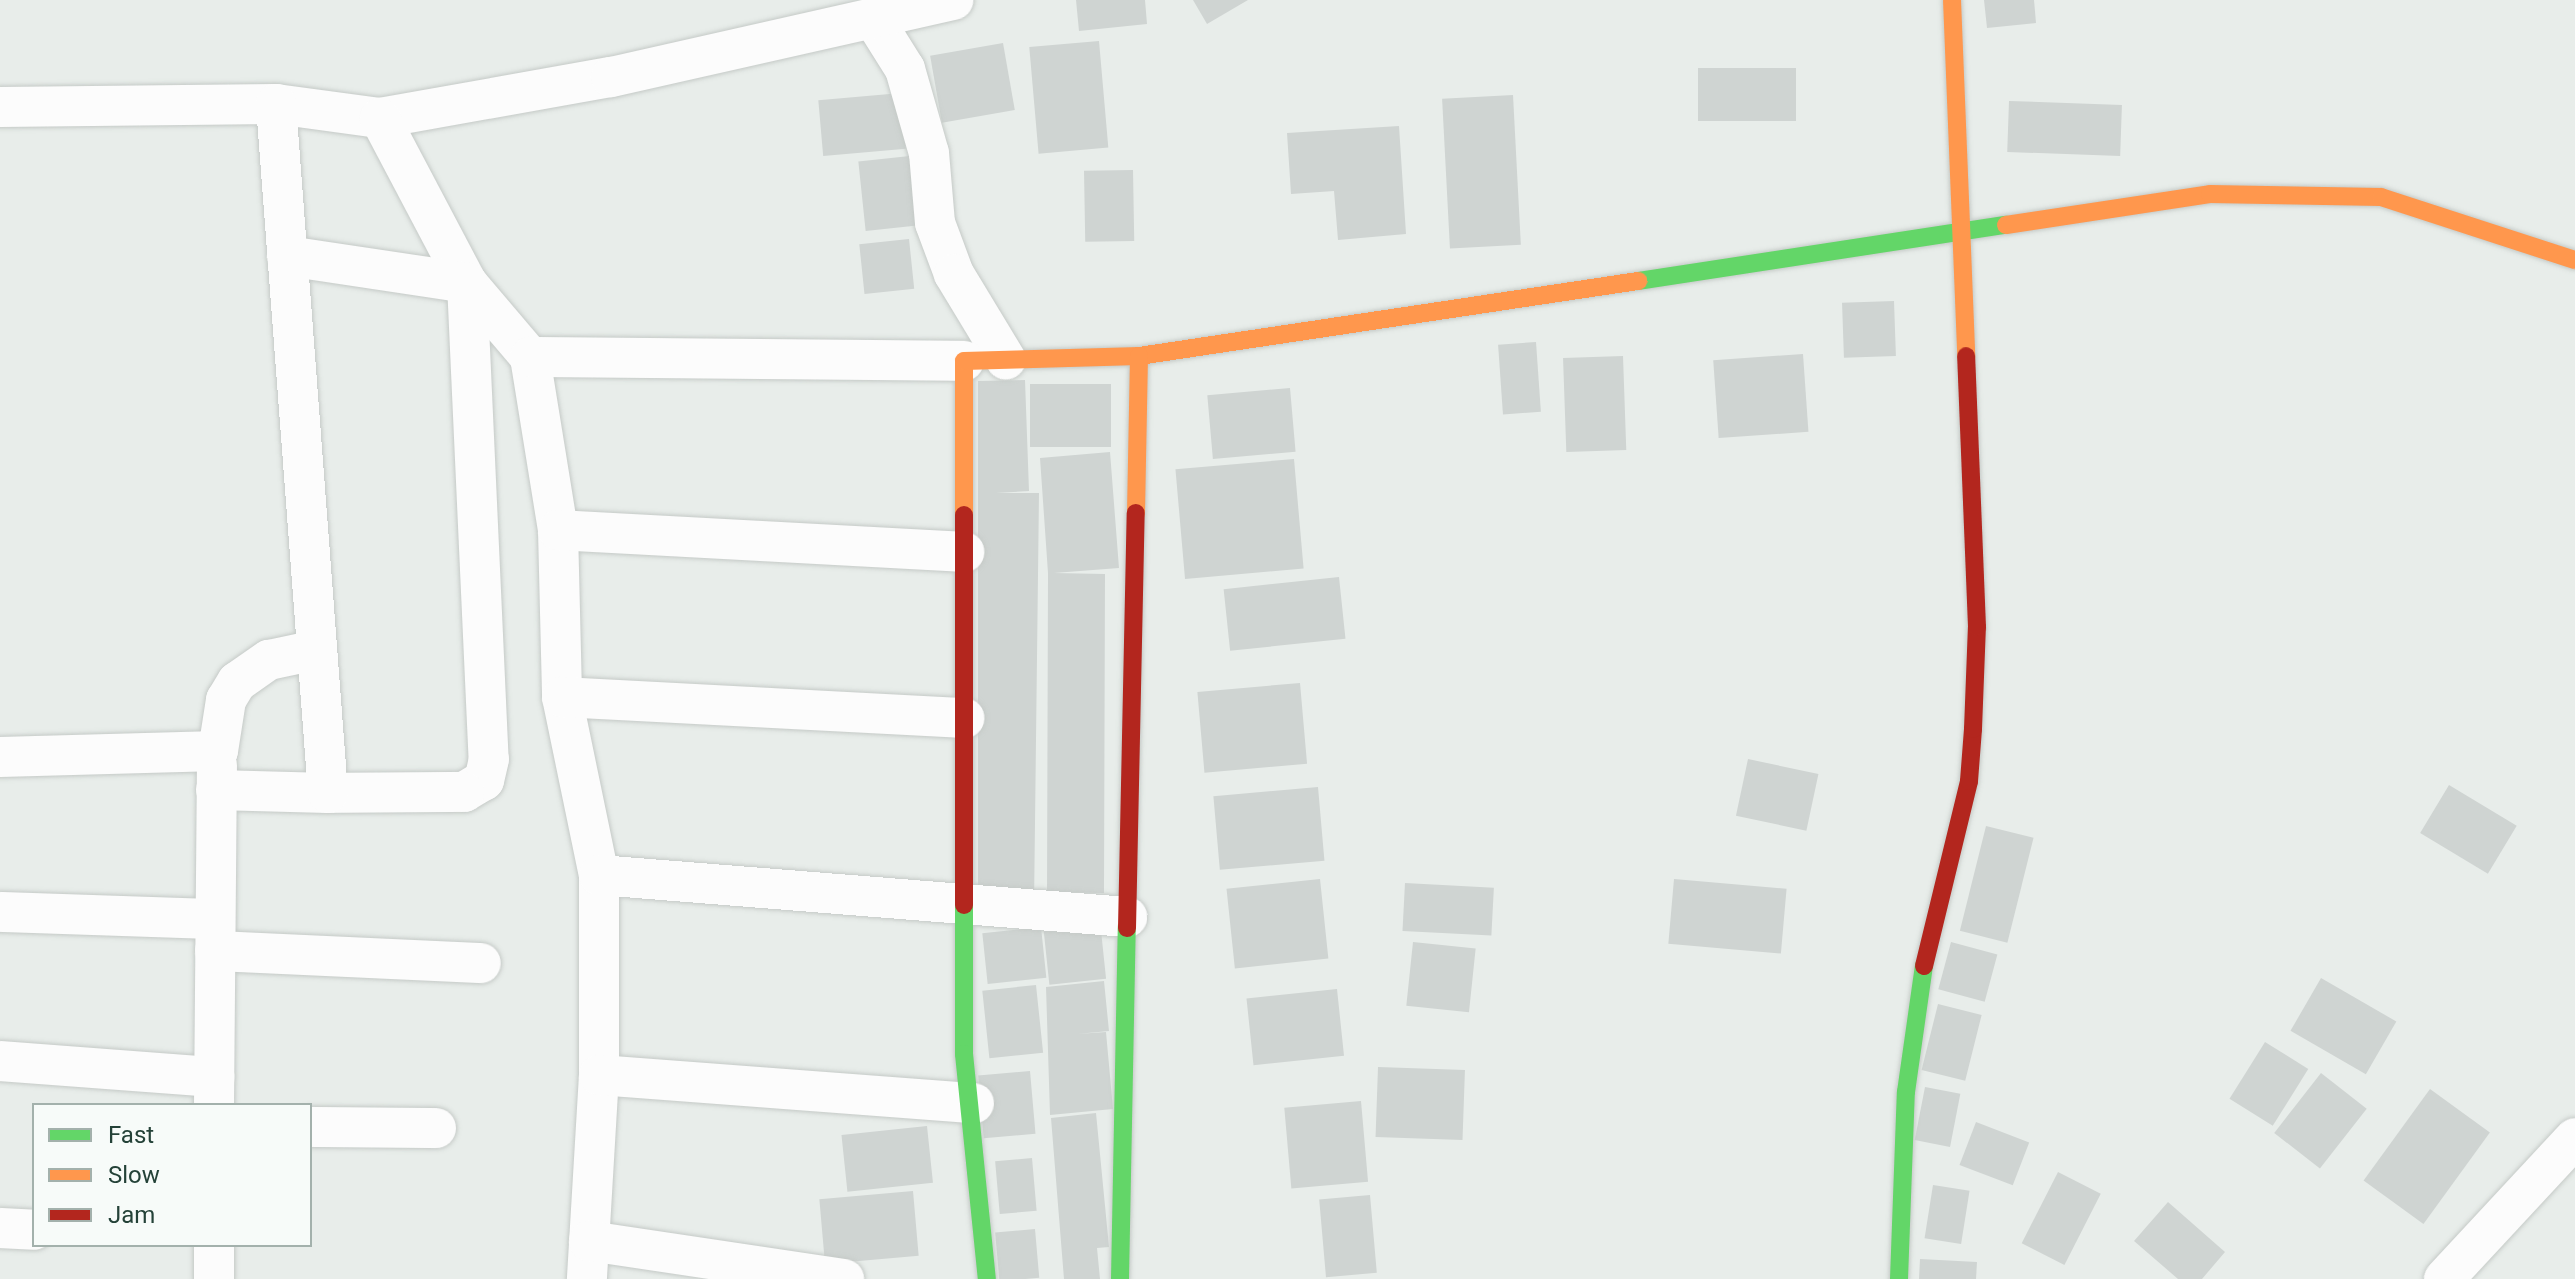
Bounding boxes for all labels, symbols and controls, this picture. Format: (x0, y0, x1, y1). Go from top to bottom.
legend (32, 1103, 312, 1247)
text: Fast (108, 1121, 154, 1149)
text: Slow (108, 1161, 160, 1189)
text: Jam (108, 1201, 155, 1229)

